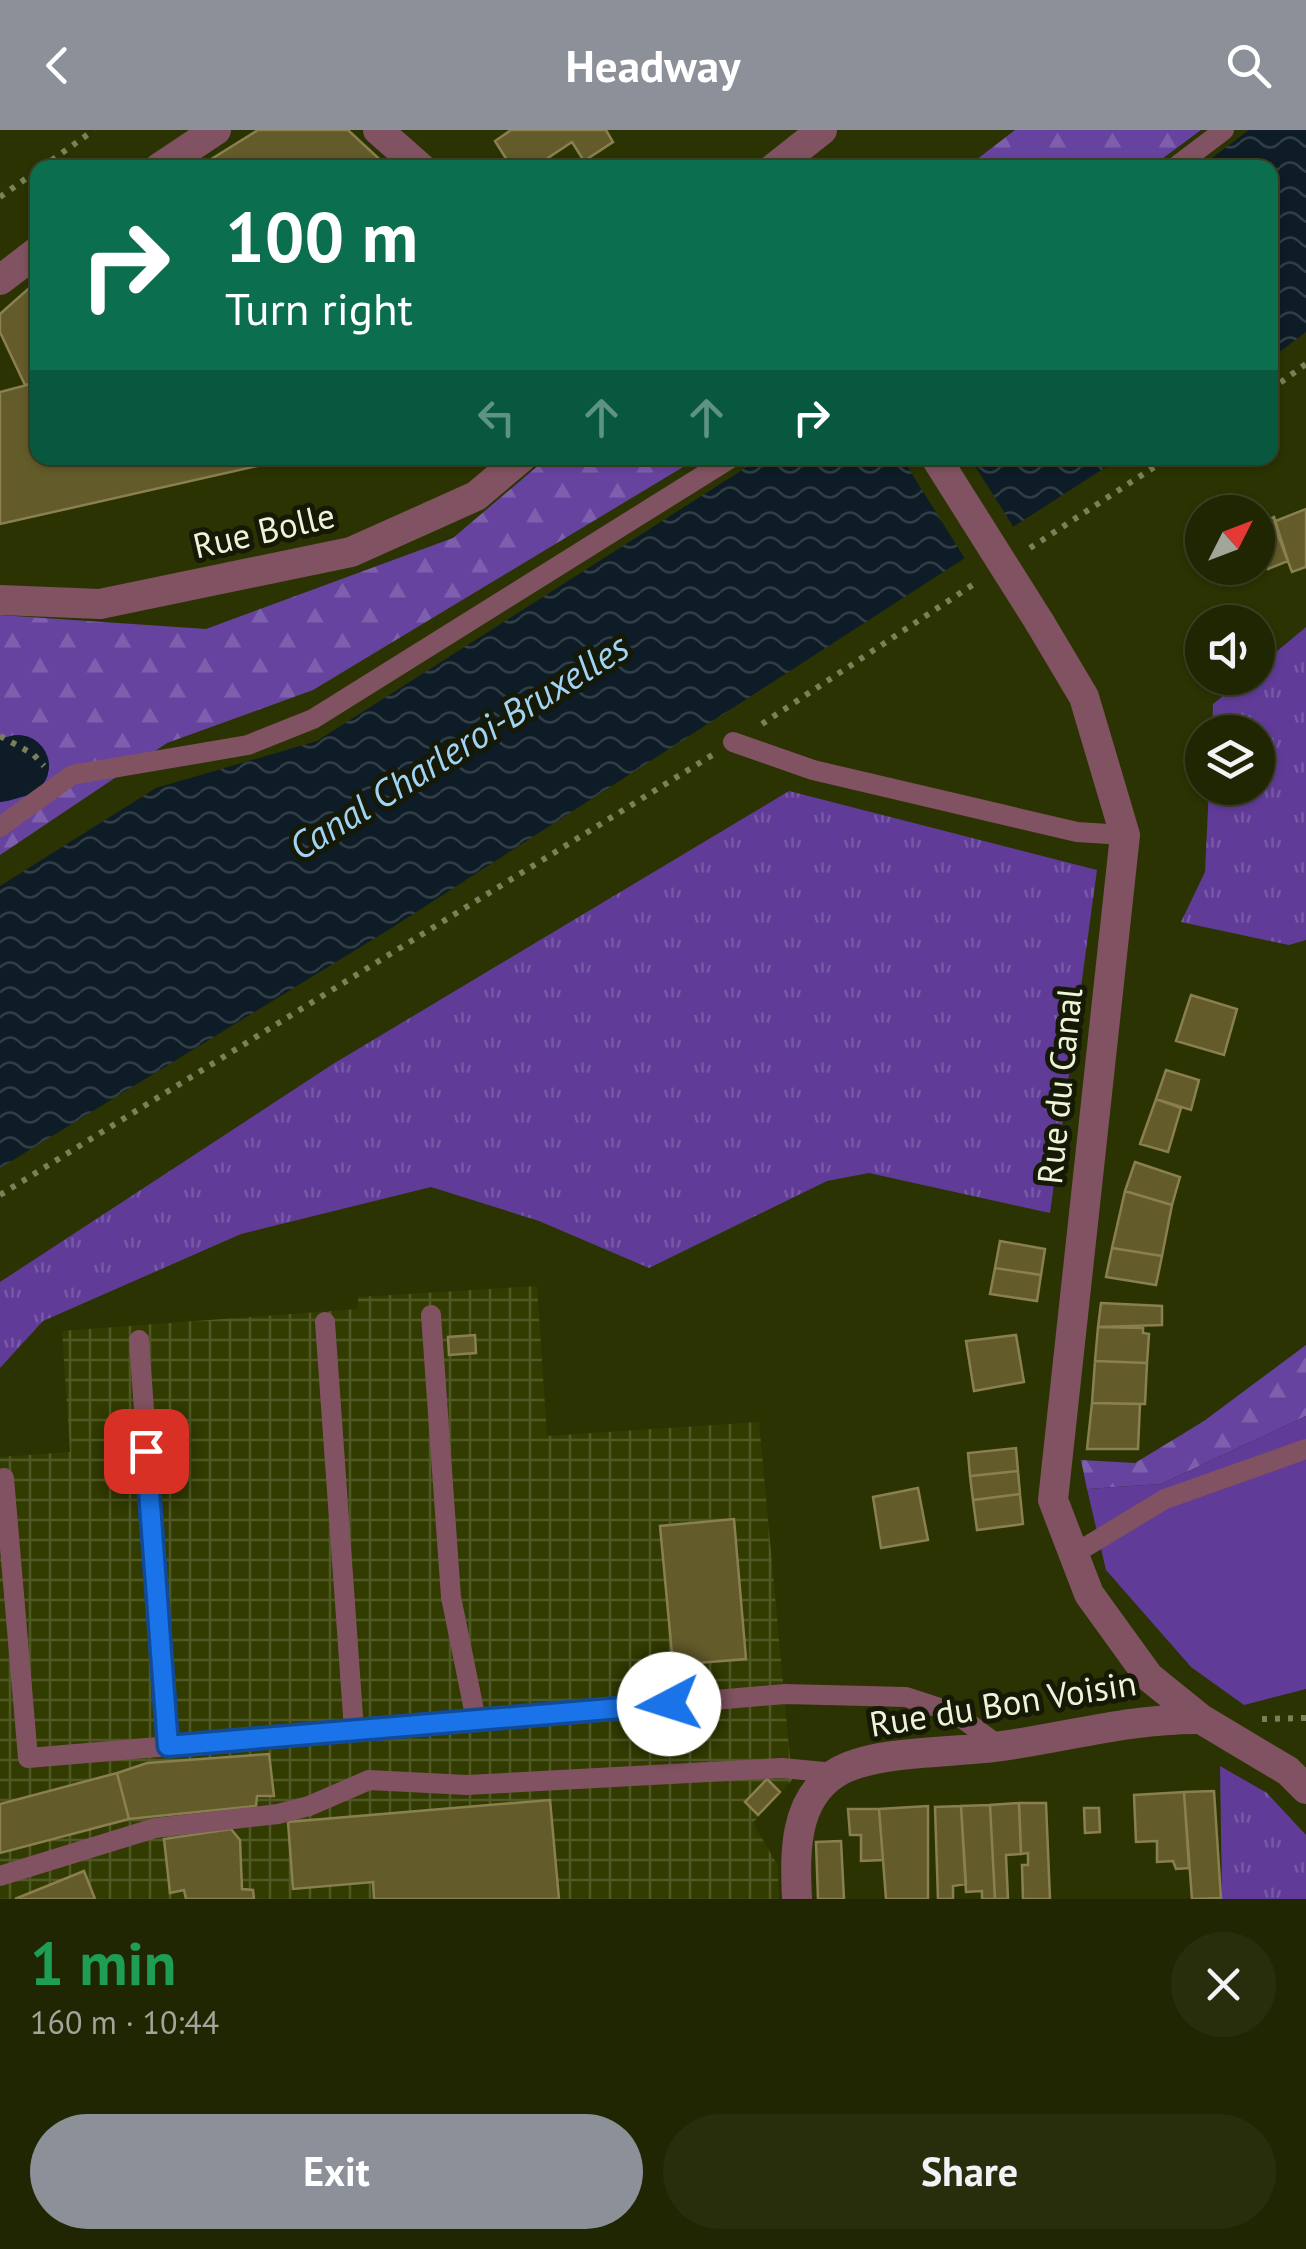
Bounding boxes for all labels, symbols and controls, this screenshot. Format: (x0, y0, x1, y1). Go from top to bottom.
text: Headway (565, 36, 741, 94)
icon: back (30, 38, 85, 93)
icon: search (1221, 38, 1276, 93)
text: 100 m (225, 191, 418, 281)
icon: right (60, 200, 190, 330)
text: Turn right (225, 279, 413, 337)
icon: left (469, 390, 524, 445)
icon: ahead (574, 390, 629, 445)
icon: ahead (679, 390, 734, 445)
icon: right (784, 390, 839, 445)
street label: Rue Bolle (188, 491, 339, 569)
north arrow (1185, 495, 1275, 585)
map controls (1185, 495, 1275, 805)
button: sound (1185, 605, 1275, 695)
water label: Canal Charleroi-Bruxelles (279, 621, 637, 870)
button: layers (1185, 715, 1275, 805)
street label: Rue du Canal (1026, 986, 1092, 1186)
pin (104, 1409, 189, 1494)
icon: arrive (119, 1424, 174, 1479)
position arrow (617, 1652, 721, 1756)
street label: Rue du Bon Voisin (866, 1659, 1139, 1747)
text: 1 min (30, 1924, 176, 2002)
button: close (1171, 1932, 1276, 2037)
text: 160 m · 10:44 (30, 2001, 219, 2043)
button: Exit (30, 2114, 643, 2229)
button: Share (663, 2114, 1276, 2229)

